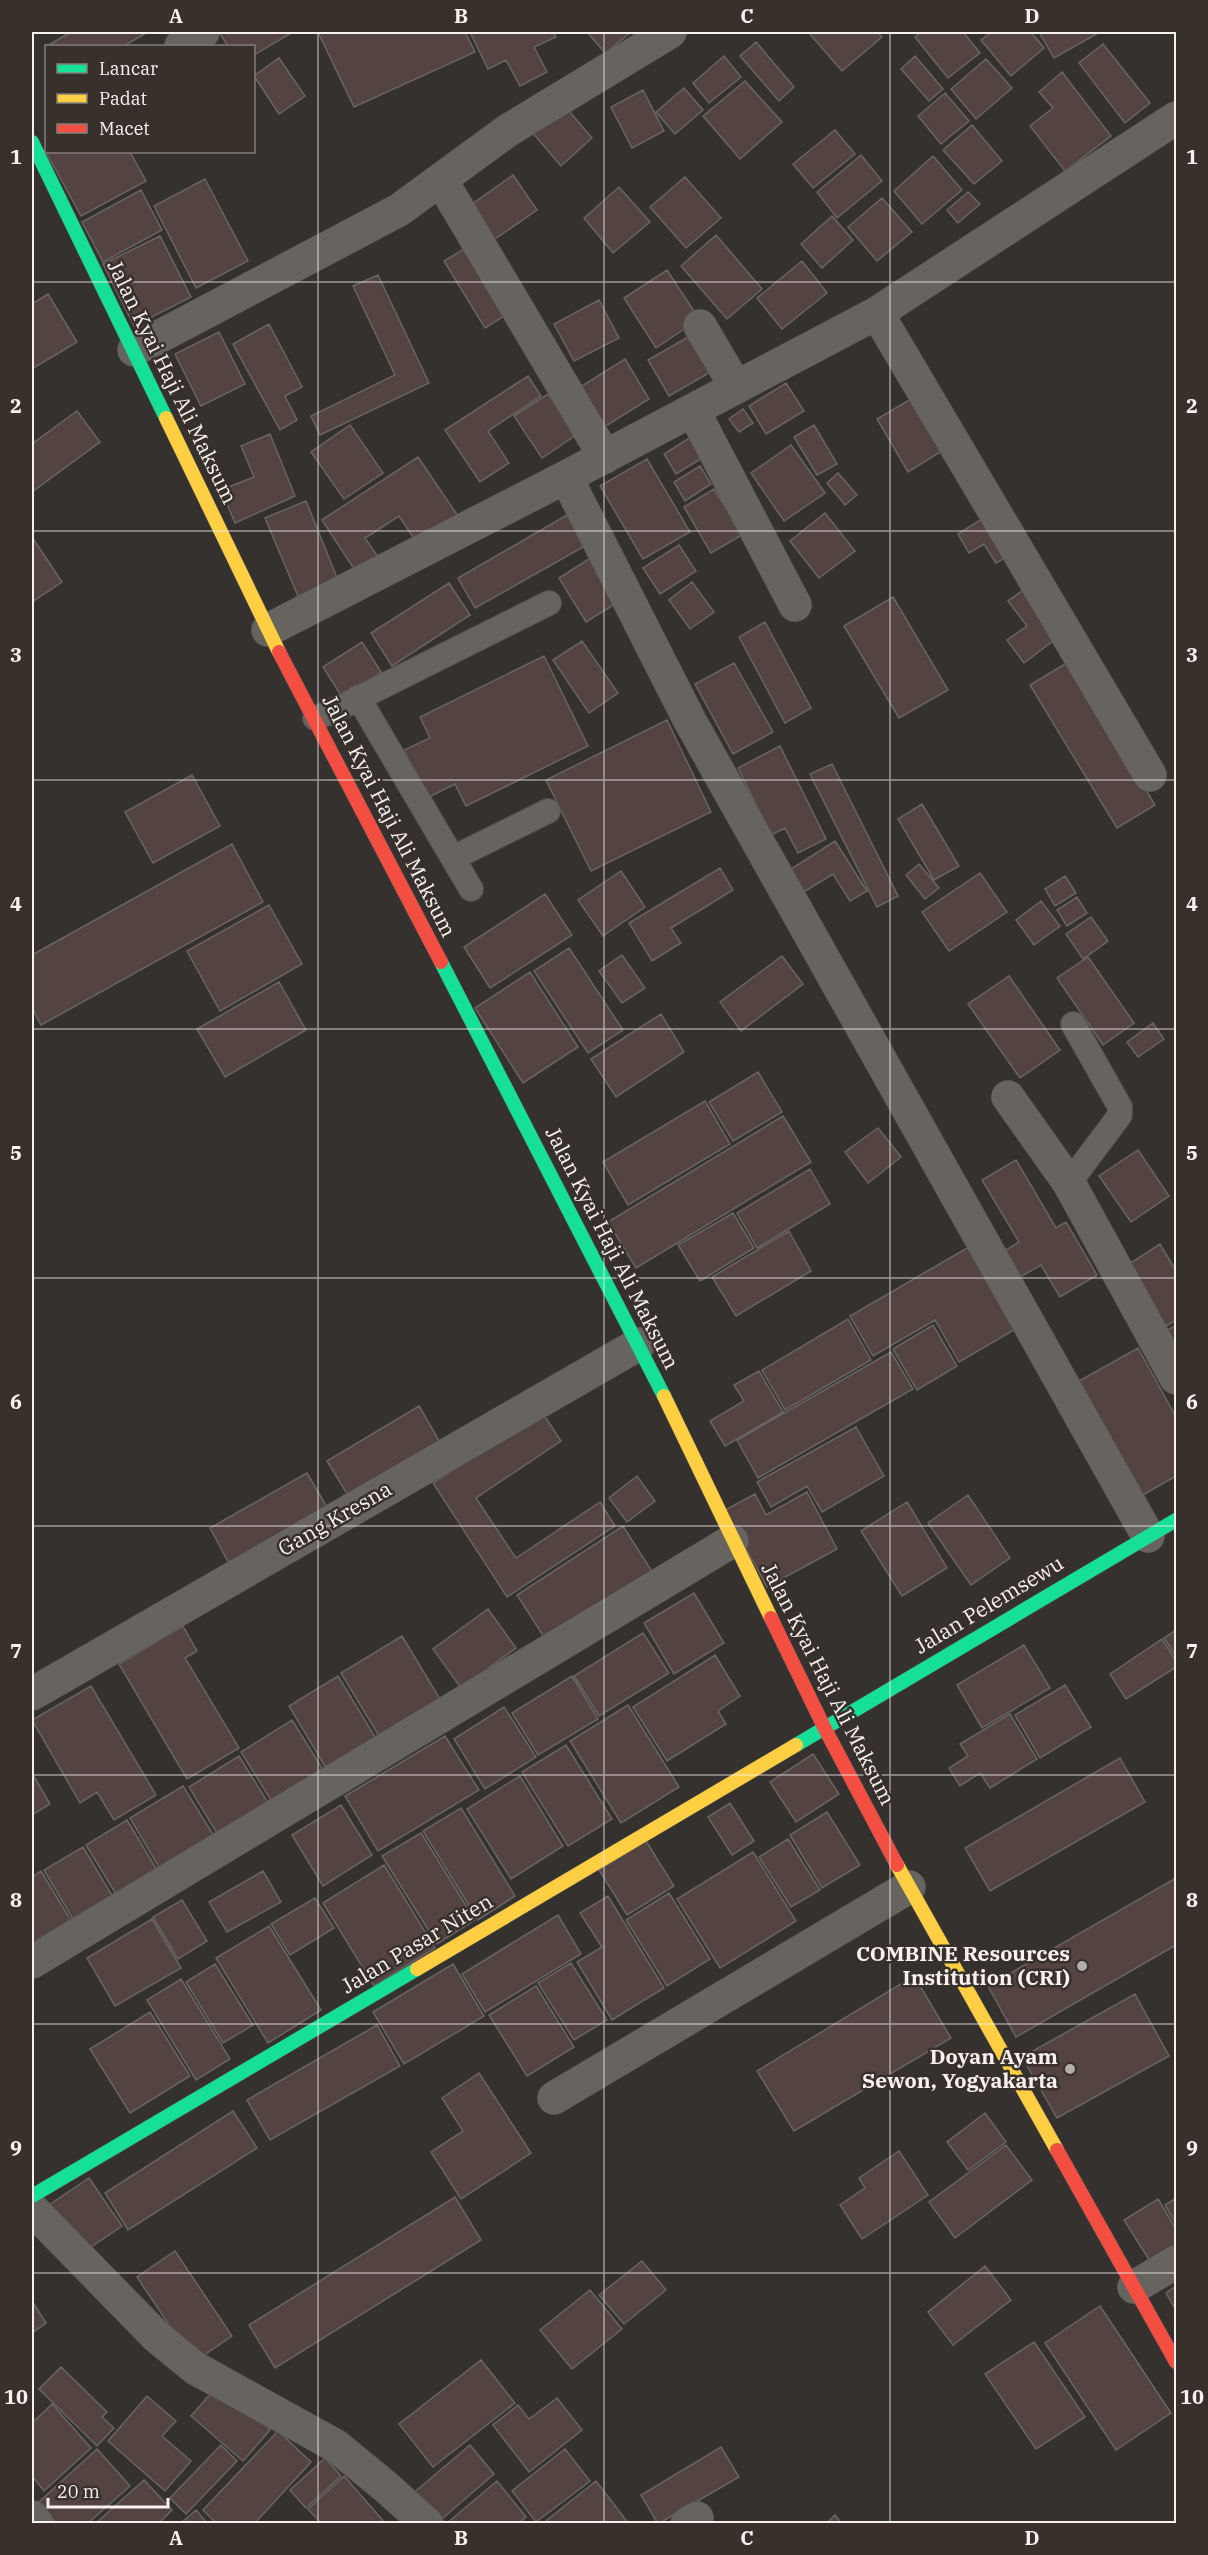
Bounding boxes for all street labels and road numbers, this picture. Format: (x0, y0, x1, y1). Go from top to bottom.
street label: Jalan Kyai Haji Ali Maksum (101, 255, 244, 508)
street label: Jalan Kyai Haji Ali Maksum (316, 690, 463, 942)
street label: Jalan Kyai Haji Ali Maksum (539, 1122, 686, 1374)
street label: Gang Kresna (273, 1474, 396, 1562)
street label: Jalan Pelemsewu (909, 1549, 1068, 1660)
street label: Jalan Kyai Haji Ali Maksum (755, 1558, 902, 1810)
street label: Jalan Pasar Niten (335, 1887, 498, 1999)

